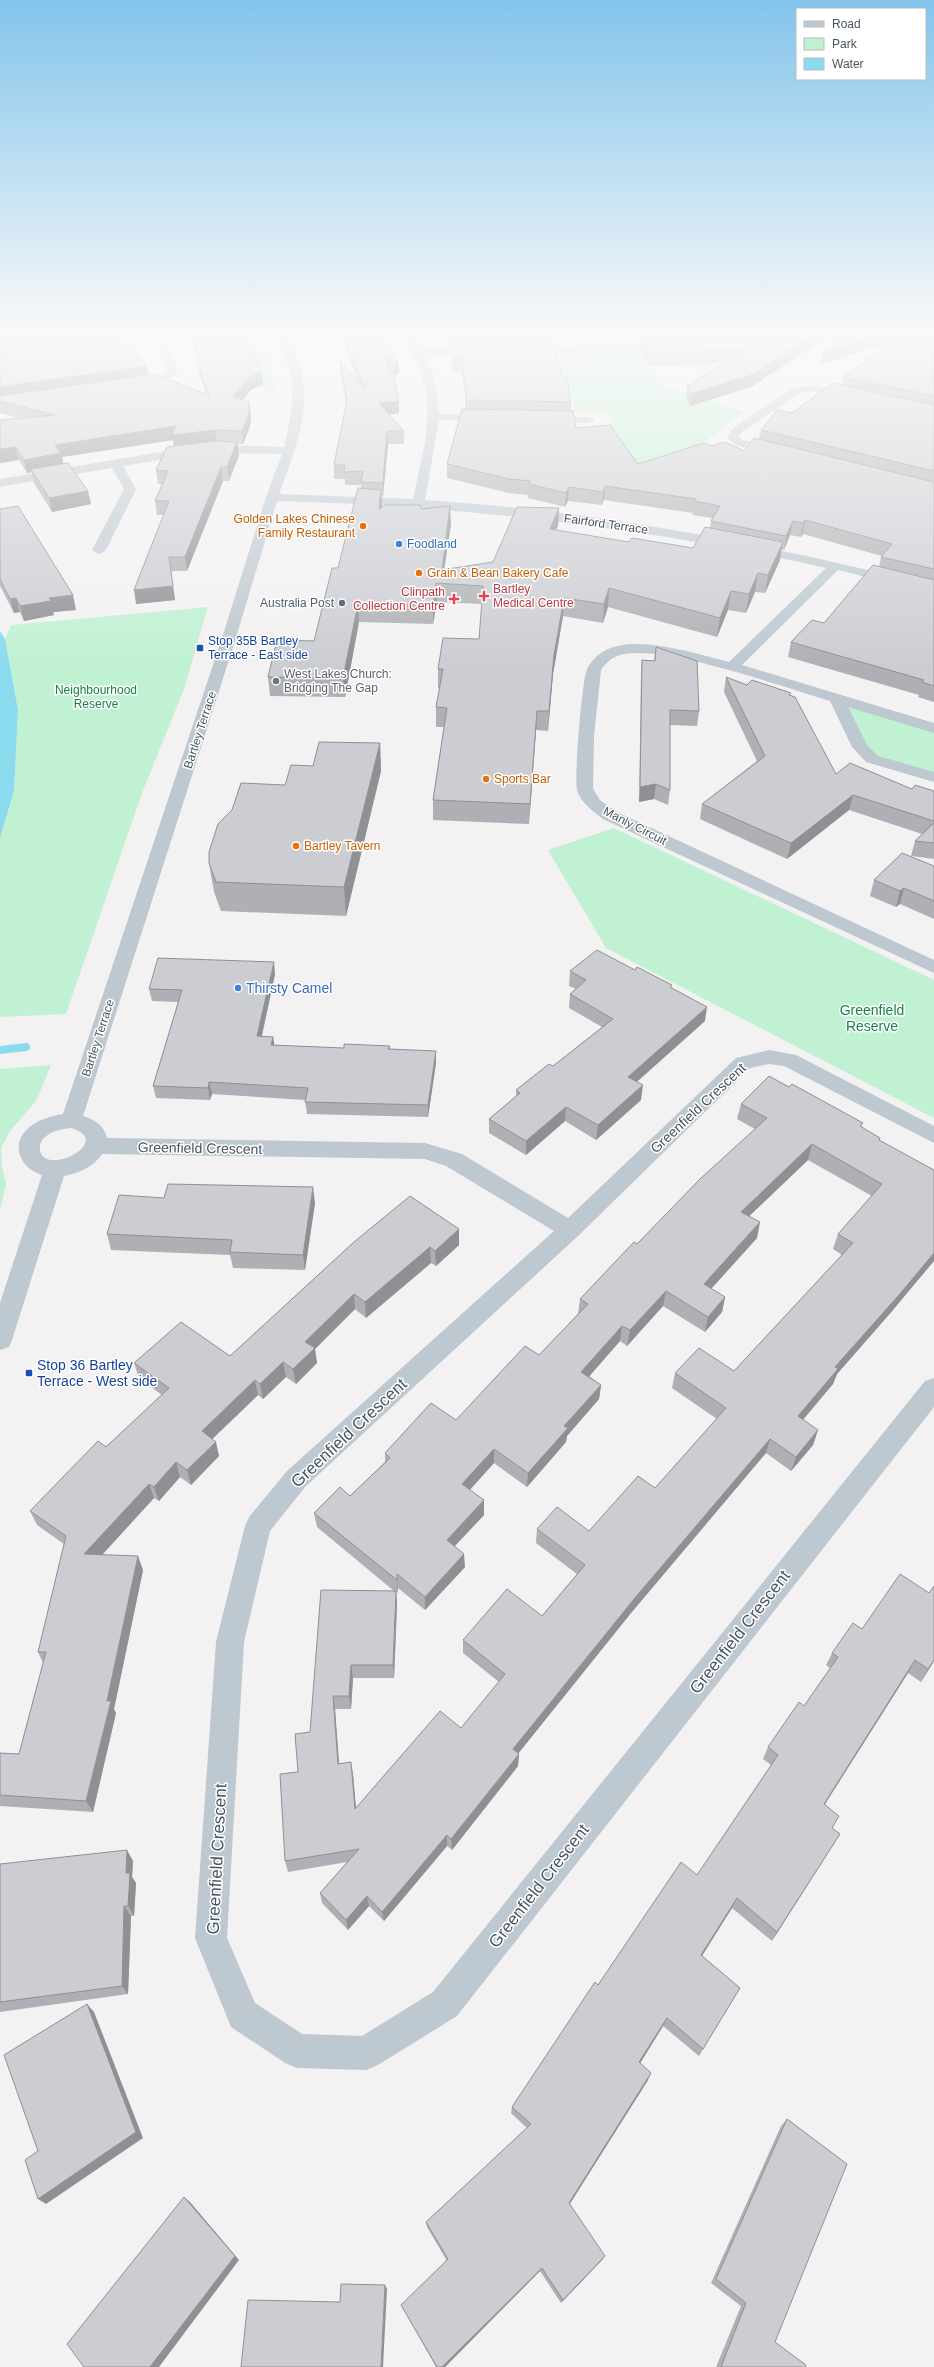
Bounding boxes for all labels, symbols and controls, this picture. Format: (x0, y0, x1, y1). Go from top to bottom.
legend (796, 8, 926, 80)
text: Road (832, 17, 861, 31)
text: Park (832, 37, 858, 51)
text: Water (832, 57, 864, 71)
street label: Fairford Terrace (563, 511, 649, 537)
place label: Golden Lakes Chinese Family Restaurant (234, 512, 356, 540)
marker: Golden Lakes Chinese Family Restaurant (358, 521, 368, 531)
place label: Foodland (407, 537, 457, 551)
marker: Foodland (394, 539, 404, 549)
place label: Grain & Bean Bakery Cafe (427, 566, 569, 580)
marker: Grain & Bean Bakery Cafe (414, 568, 424, 578)
place label: Bartley Medical Centre (493, 582, 574, 610)
place label: Clinpath Collection Centre (353, 585, 445, 613)
marker: Bartley Medical Centre (478, 590, 490, 602)
marker: Clinpath Collection Centre (448, 593, 460, 605)
place label: Australia Post (260, 596, 335, 610)
marker: Australia Post (337, 598, 347, 608)
place label: Stop 35B Bartley Terrace - East side (208, 634, 308, 662)
marker: Stop 35B Bartley Terrace - East side (195, 643, 205, 653)
place label: West Lakes Church: Bridging The Gap (284, 667, 392, 695)
marker: West Lakes Church: Bridging The Gap (271, 676, 281, 686)
park label: Neighbourhood Reserve (55, 683, 137, 711)
street label: Bartley Terrace (181, 689, 219, 770)
place label: Sports Bar (494, 772, 551, 786)
marker: Sports Bar (481, 774, 491, 784)
street label: Manly Circuit (601, 804, 670, 848)
place label: Bartley Tavern (304, 839, 380, 853)
marker: Bartley Tavern (291, 841, 301, 851)
place label: Thirsty Camel (246, 980, 332, 996)
marker: Thirsty Camel (233, 983, 243, 993)
street label: Bartley Terrace (79, 997, 117, 1078)
park label: Greenfield Reserve (840, 1002, 904, 1034)
street label: Greenfield Crescent (647, 1060, 749, 1156)
street label: Greenfield Crescent (138, 1139, 262, 1157)
place label: Stop 36 Bartley Terrace - West side (37, 1357, 158, 1389)
marker: Stop 36 Bartley Terrace - West side (24, 1368, 34, 1378)
street label: Greenfield Crescent (287, 1374, 411, 1492)
street label: Greenfield Crescent (686, 1566, 794, 1697)
street label: Greenfield Crescent (204, 1783, 230, 1935)
street label: Greenfield Crescent (485, 1820, 593, 1951)

